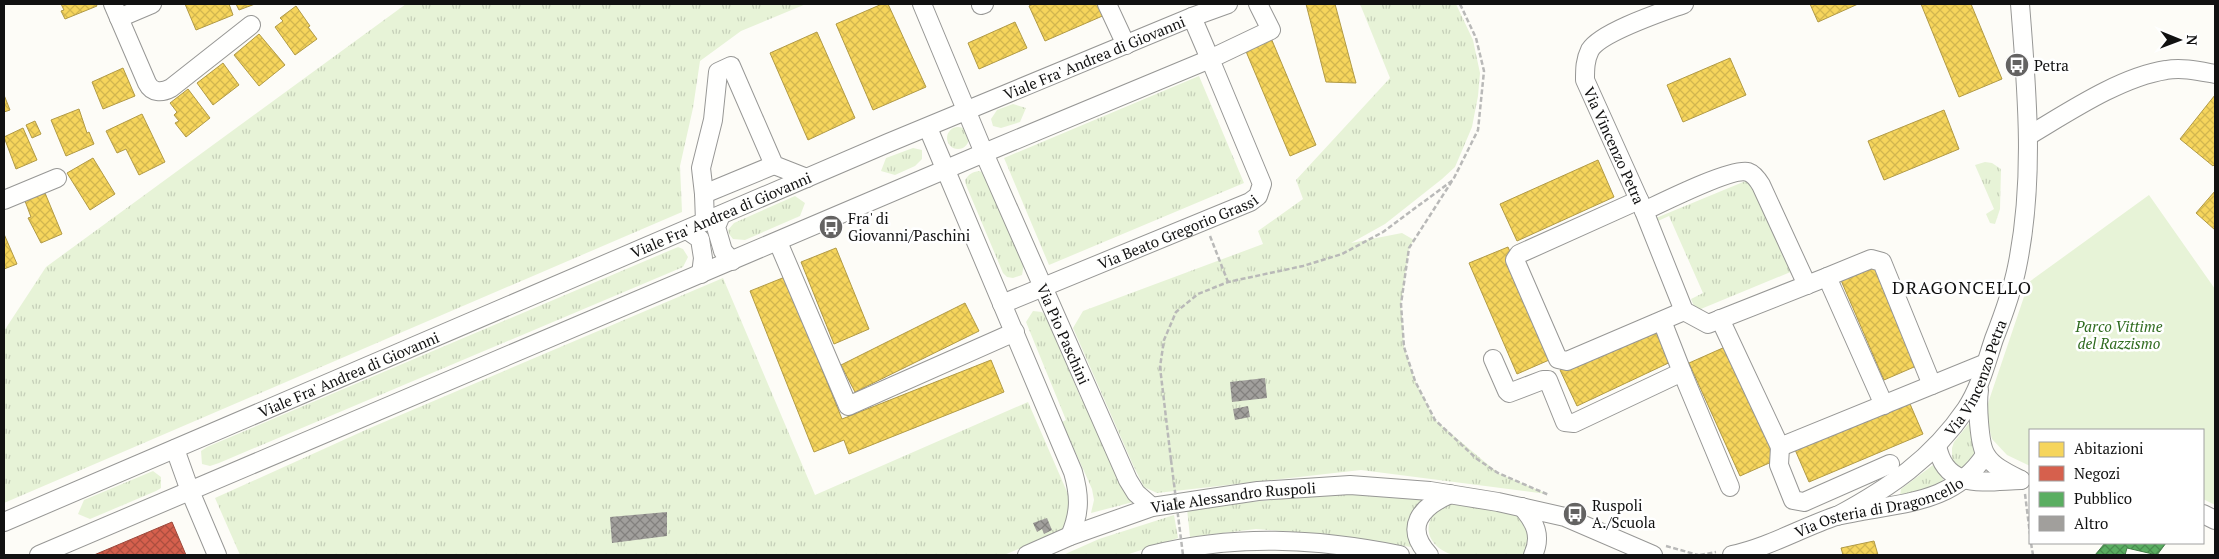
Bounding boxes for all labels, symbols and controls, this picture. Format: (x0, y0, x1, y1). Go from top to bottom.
street label: Viale Fra' Andrea di Giovanni (1000, 11, 1188, 104)
north arrow (2154, 15, 2204, 65)
text: N (2183, 35, 2202, 46)
bus stop icon: Petra (2004, 52, 2030, 78)
place label: Petra (2034, 55, 2069, 75)
street label: Via Vincenzo Petra (1579, 83, 1650, 207)
street label: Viale Fra' Andrea di Giovanni (627, 167, 814, 262)
street label: Via Beato Gregorio Grassi (1095, 190, 1262, 274)
place label: Fra' di Giovanni/Paschini (848, 208, 970, 245)
bus stop icon: Fra' di Giovanni/Paschini (818, 214, 844, 240)
district label: DRAGONCELLO (1892, 275, 2032, 299)
street label: Via Pio Paschini (1033, 280, 1095, 387)
street label: Via Vincenzo Petra (1940, 316, 2011, 440)
park label: Parco Vittime del Razzismo (2075, 316, 2163, 353)
street label: Viale Fra' Andrea di Giovanni (255, 327, 442, 422)
legend (2029, 429, 2204, 544)
text: Abitazioni (2074, 438, 2144, 458)
text: Negozi (2074, 463, 2120, 483)
street label: Via Osteria di Dragoncello (1791, 472, 1967, 542)
street label: Viale Alessandro Ruspoli (1149, 477, 1316, 517)
text: Pubblico (2074, 488, 2132, 508)
place label: Ruspoli A./Scuola (1592, 495, 1656, 532)
bus stop icon: Ruspoli A./Scuola (1562, 501, 1588, 527)
text: Altro (2074, 513, 2108, 533)

